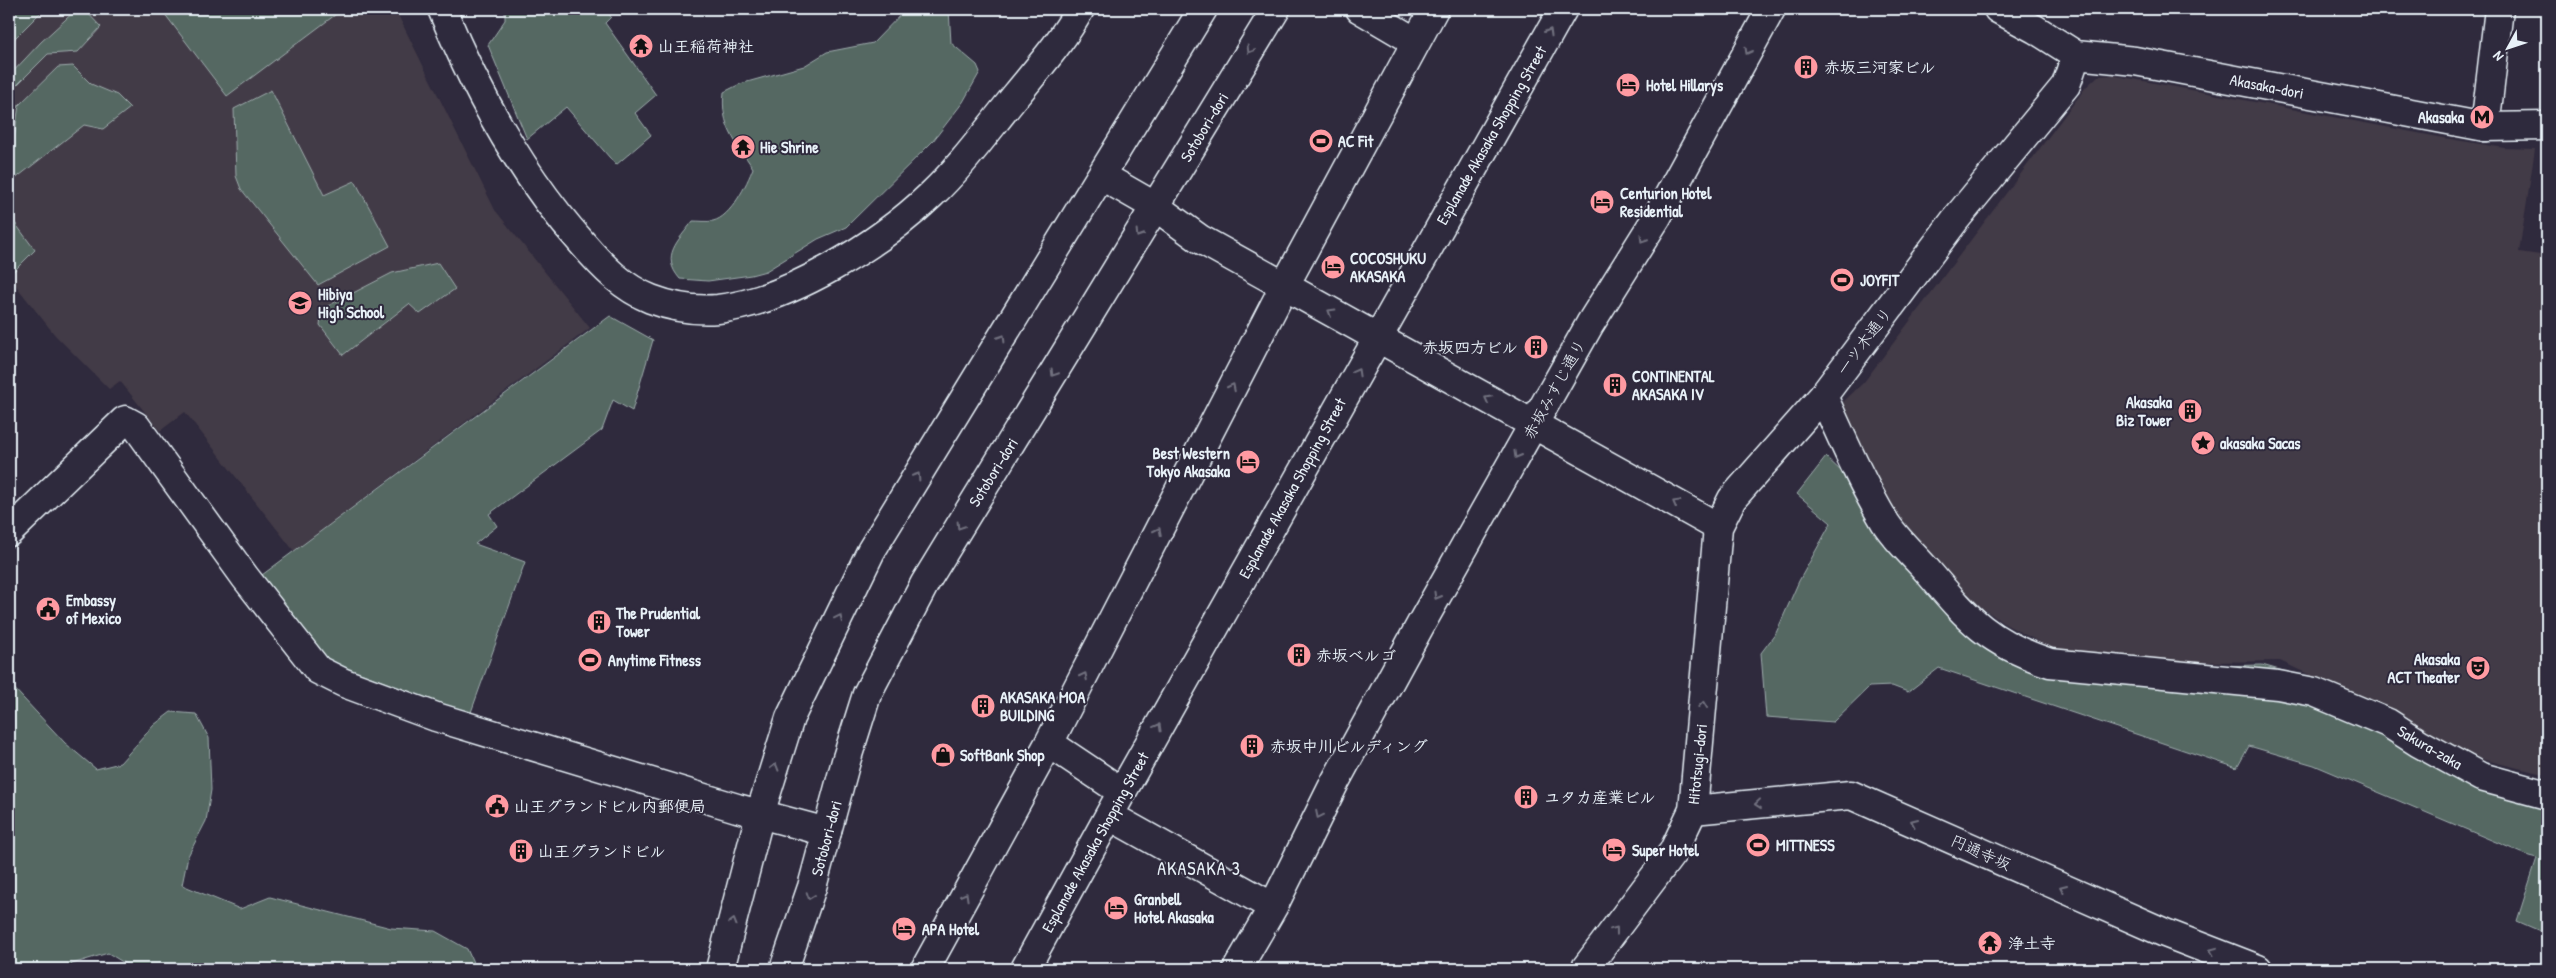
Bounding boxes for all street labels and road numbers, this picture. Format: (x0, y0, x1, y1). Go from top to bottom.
street label: Esplanade Akasaka Shopping Street (1431, 41, 1552, 228)
street label: Akasaka-dori (2228, 68, 2306, 104)
street label: Sotobori-dori (1175, 88, 1233, 166)
street label: 一ツ木通り (1831, 302, 1897, 380)
street label: 赤坂みすじ通り (1517, 335, 1591, 443)
street label: Esplanade Akasaka Shopping Street (1233, 393, 1351, 582)
street label: Sotobori-dori (963, 433, 1023, 511)
street label: Sakura-zaka (2393, 720, 2467, 774)
street label: Hitotsugi-dori (1682, 723, 1712, 805)
street label: Esplanade Akasaka Shopping Street (1036, 747, 1154, 936)
street label: Sotobori-dori (805, 798, 847, 878)
street label: 円通寺坂 (1947, 829, 2015, 875)

